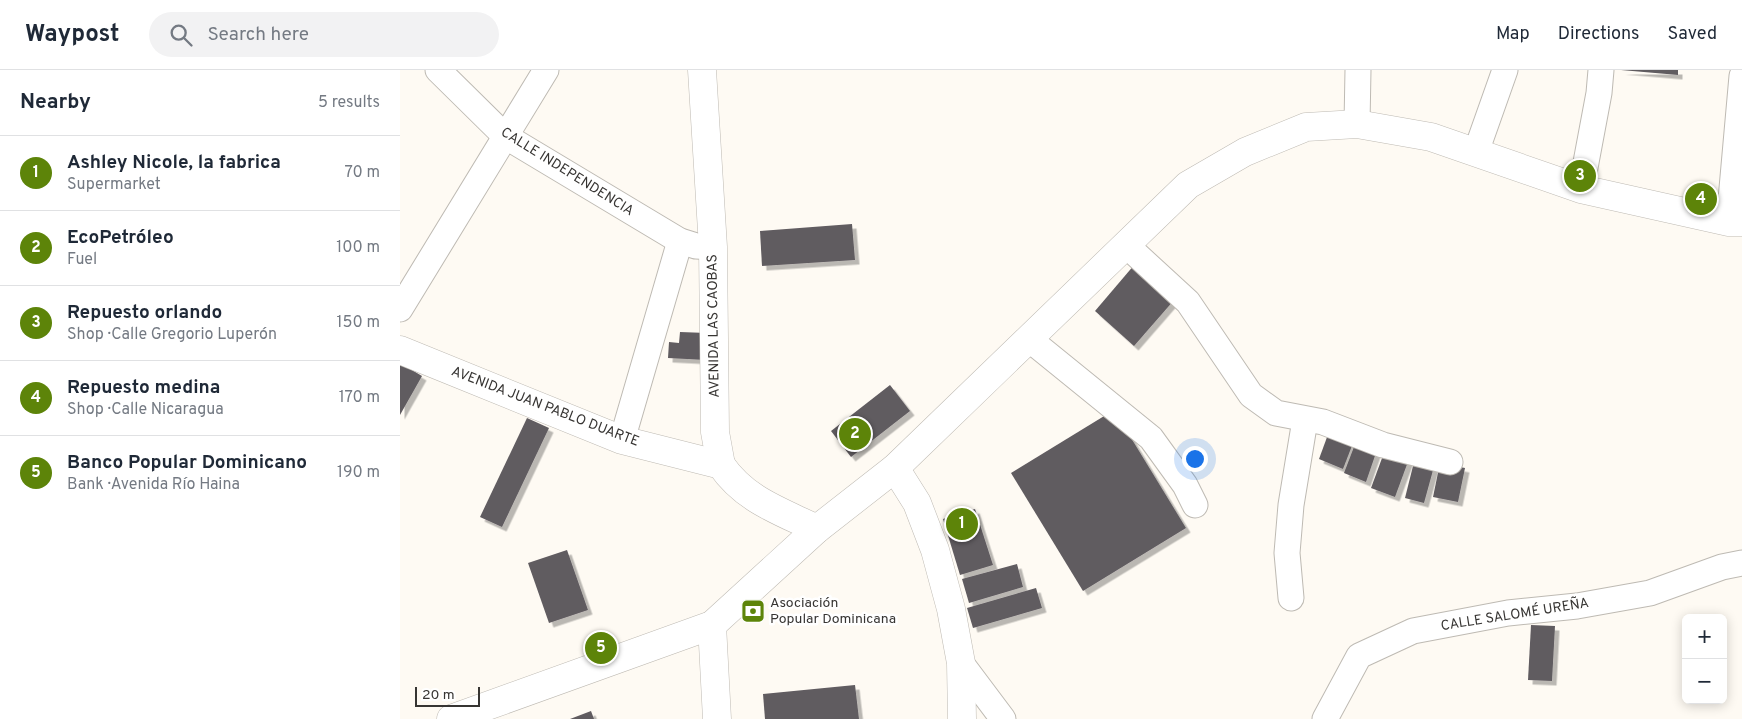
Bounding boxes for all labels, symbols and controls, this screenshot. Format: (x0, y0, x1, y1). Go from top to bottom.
search box (149, 12, 499, 57)
text: Waypost (25, 20, 119, 50)
icon: search (167, 21, 195, 49)
text: Search here (207, 23, 309, 47)
text: Map (1496, 23, 1530, 46)
text: Directions (1558, 23, 1640, 46)
text: Saved (1668, 23, 1717, 46)
text: Nearby (20, 89, 91, 116)
text: 5 results (318, 93, 380, 113)
street label: CALLE INDEPENDENCIA (497, 124, 637, 220)
text: Ashley Nicole, la fabrica (67, 151, 281, 175)
pin: 3 (1564, 157, 1596, 195)
text: 1 (33, 163, 39, 183)
text: 70 m (345, 163, 380, 183)
text: Supermarket (67, 175, 161, 195)
pin: 4 (1685, 180, 1717, 218)
text: EcoPetróleo (67, 226, 174, 250)
text: 2 (31, 238, 41, 258)
text: 100 m (336, 238, 380, 258)
text: Fuel (67, 250, 97, 270)
street label: AVENIDA LAS CAOBAS (704, 254, 724, 398)
text: Repuesto orlando (67, 301, 222, 325)
text: 3 (31, 313, 41, 333)
text: 150 m (337, 313, 380, 333)
text: Shop · Calle Gregorio Luperón (67, 325, 277, 345)
street label: AVENIDA JUAN PABLO DUARTE (449, 363, 641, 451)
text: Repuesto medina (67, 376, 220, 400)
text: 4 (31, 388, 41, 408)
text: 170 m (339, 388, 380, 408)
text: Shop · Calle Nicaragua (67, 400, 224, 420)
pin: 2 (839, 415, 871, 453)
your location (1182, 446, 1208, 472)
text: Banco Popular Dominicano (67, 451, 307, 475)
text: 5 (31, 463, 41, 483)
text: 190 m (337, 463, 380, 483)
text: Bank · Avenida Río Haina (67, 475, 240, 495)
pin: 1 (946, 505, 978, 543)
street label: CALLE SALOMÉ UREÑA (1440, 594, 1590, 635)
place label: Asociación Popular Dominicana (770, 595, 896, 628)
bank icon: Asociación Popular Dominicana (740, 598, 766, 624)
map controls (1682, 614, 1727, 704)
button: + (1682, 614, 1727, 659)
pin: 5 (585, 629, 617, 667)
button: − (1682, 659, 1727, 704)
scale bar (415, 684, 480, 707)
text: 20 m (422, 687, 455, 704)

